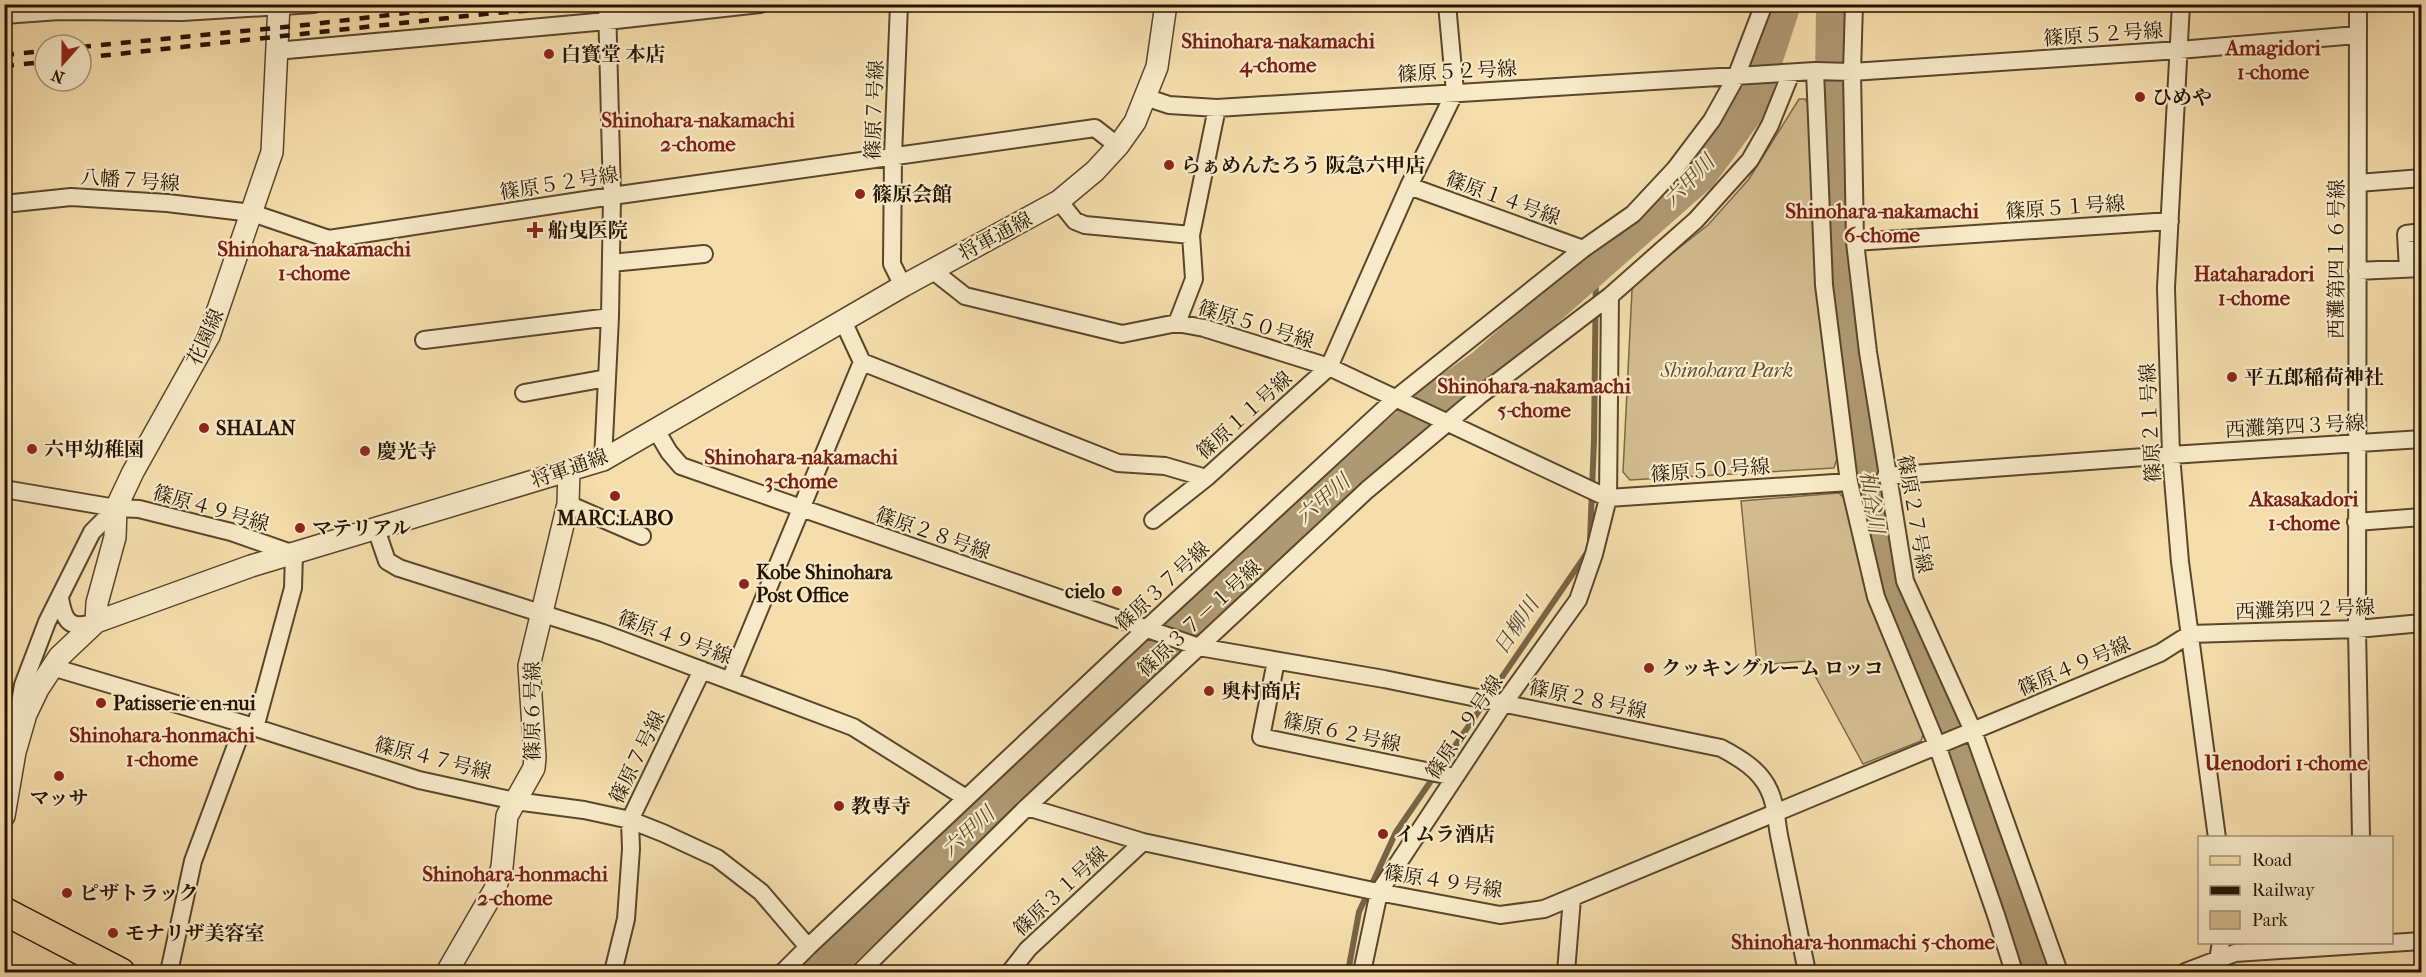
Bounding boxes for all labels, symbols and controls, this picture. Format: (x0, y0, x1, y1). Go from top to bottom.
street label: 篠原５２号線 (2042, 19, 2164, 50)
district label: Shinohara-nakamachi 4-chome (1181, 29, 1376, 78)
north arrow (33, 33, 93, 93)
district label: Amagidori 1-chome (2223, 36, 2321, 84)
place label: 白寳堂 本店 (561, 43, 665, 66)
marker: 白寳堂 本店 (542, 47, 556, 61)
street label: 篠原５２号線 (1397, 57, 1518, 86)
street label: 篠原７号線 (861, 60, 888, 160)
text: N (48, 65, 67, 88)
place label: ひめや (2152, 86, 2212, 109)
marker: ひめや (2133, 90, 2147, 104)
district label: Shinohara-nakamachi 2-chome (601, 108, 796, 156)
water label: 六甲川 (1658, 149, 1721, 212)
place label: らぁめんたろう 阪急六甲店 (1181, 154, 1425, 177)
marker: らぁめんたろう 阪急六甲店 (1162, 158, 1176, 172)
street label: 篠原５２号線 (498, 163, 620, 204)
street label: 八幡７号線 (79, 166, 181, 195)
street label: 篠原１４号線 (1443, 167, 1563, 230)
street label: 西灘第四１６号線 (2325, 179, 2348, 339)
place label: 篠原会館 (872, 183, 952, 206)
marker: 篠原会館 (853, 187, 867, 201)
street label: 篠原５１号線 (2004, 192, 2126, 223)
district label: Shinohara-nakamachi 6-chome (1785, 199, 1980, 247)
street label: 将軍通線 (955, 208, 1036, 265)
place label: 船曳医院 (548, 219, 628, 242)
marker: 船曳医院 (526, 221, 544, 239)
district label: Shinohara-nakamachi 1-chome (217, 237, 412, 285)
district label: Hataharadori 1-chome (2194, 262, 2315, 310)
street label: 篠原５０号線 (1195, 296, 1317, 353)
street label: 花園線 (182, 305, 229, 369)
park label: Shinohara Park (1660, 359, 1793, 382)
street label: 篠原２１号線 (2136, 362, 2165, 483)
place label: 平五郎稲荷神社 (2244, 366, 2384, 389)
street label: 篠原１１号線 (1192, 367, 1297, 464)
marker: 平五郎稲荷神社 (2225, 370, 2239, 384)
district label: Shinohara-nakamachi 5-chome (1437, 374, 1632, 422)
street label: 西灘第四３号線 (2225, 411, 2366, 442)
place label: SHALAN (216, 417, 296, 440)
marker: SHALAN (197, 421, 211, 435)
place label: 六甲幼稚園 (44, 438, 144, 461)
place label: 慶光寺 (377, 440, 437, 463)
marker: 六甲幼稚園 (25, 442, 39, 456)
marker: 慶光寺 (358, 444, 372, 458)
street label: 将軍通線 (528, 445, 611, 492)
district label: Shinohara-nakamachi 3-chome (704, 445, 899, 493)
street label: 篠原２７号線 (1893, 453, 1936, 575)
street label: 篠原５０号線 (1649, 455, 1771, 486)
water label: 六甲川 (1291, 468, 1356, 529)
water label: 杣谷川 (1855, 469, 1889, 537)
street label: 篠原４９号線 (150, 481, 272, 536)
district label: Akasakadori 1-chome (2247, 487, 2359, 535)
marker: MARC.LABO (608, 489, 622, 503)
street label: 篠原２８号線 (872, 503, 993, 564)
place label: MARC.LABO (556, 507, 673, 530)
place label: マテリアル (312, 517, 411, 540)
marker: マテリアル (293, 521, 307, 535)
street label: 篠原３７号線 (1111, 537, 1214, 636)
street label: 篠原３７－１号線 (1133, 555, 1266, 681)
place label: Kobe Shinohara Post Office (756, 561, 893, 607)
marker: Kobe Shinohara Post Office (737, 577, 751, 591)
place label: cielo (1065, 580, 1105, 603)
marker: cielo (1110, 584, 1124, 598)
water label: 日柳川 (1488, 592, 1545, 659)
street label: 西灘第四２号線 (2235, 596, 2375, 623)
street label: 篠原４９号線 (615, 606, 735, 669)
street label: 篠原４９号線 (2014, 632, 2134, 700)
place label: クッキングルーム ロッコ (1661, 657, 1884, 680)
street label: 篠原６号線 (521, 661, 544, 761)
marker: クッキングルーム ロッコ (1642, 661, 1656, 675)
street label: 篠原１９号線 (1421, 671, 1508, 783)
street label: 篠原２８号線 (1527, 676, 1649, 723)
place label: 奥村商店 (1221, 680, 1301, 703)
marker: 奥村商店 (1202, 684, 1216, 698)
place label: Patisserie en-nui (113, 692, 257, 715)
marker: Patisserie en-nui (94, 696, 108, 710)
street label: 篠原７号線 (605, 707, 670, 807)
street label: 篠原６２号線 (1281, 709, 1403, 756)
district label: Shinohara-honmachi 1-chome (69, 723, 256, 771)
street label: 篠原４７号線 (372, 733, 494, 784)
district label: Uenodori 1-chome (2203, 751, 2368, 775)
marker: マッサ (52, 769, 66, 783)
place label: マッサ (29, 787, 89, 810)
place label: 教専寺 (851, 795, 911, 818)
marker: 教専寺 (832, 799, 846, 813)
water label: 六甲川 (937, 800, 1001, 862)
place label: イムラ酒店 (1395, 823, 1495, 846)
marker: イムラ酒店 (1376, 827, 1390, 841)
legend (2198, 836, 2393, 944)
street label: 篠原３１号線 (1009, 842, 1112, 941)
text: Road (2252, 850, 2292, 871)
street label: 篠原４９号線 (1382, 861, 1504, 902)
district label: Shinohara-honmachi 2-chome (422, 862, 609, 910)
text: Railway (2252, 880, 2316, 901)
place label: ピザトラック (79, 882, 199, 905)
marker: ピザトラック (60, 886, 74, 900)
text: Park (2252, 910, 2289, 931)
place label: モナリザ美容室 (125, 922, 265, 945)
marker: モナリザ美容室 (106, 926, 120, 940)
district label: Shinohara-honmachi 5-chome (1731, 930, 1996, 954)

